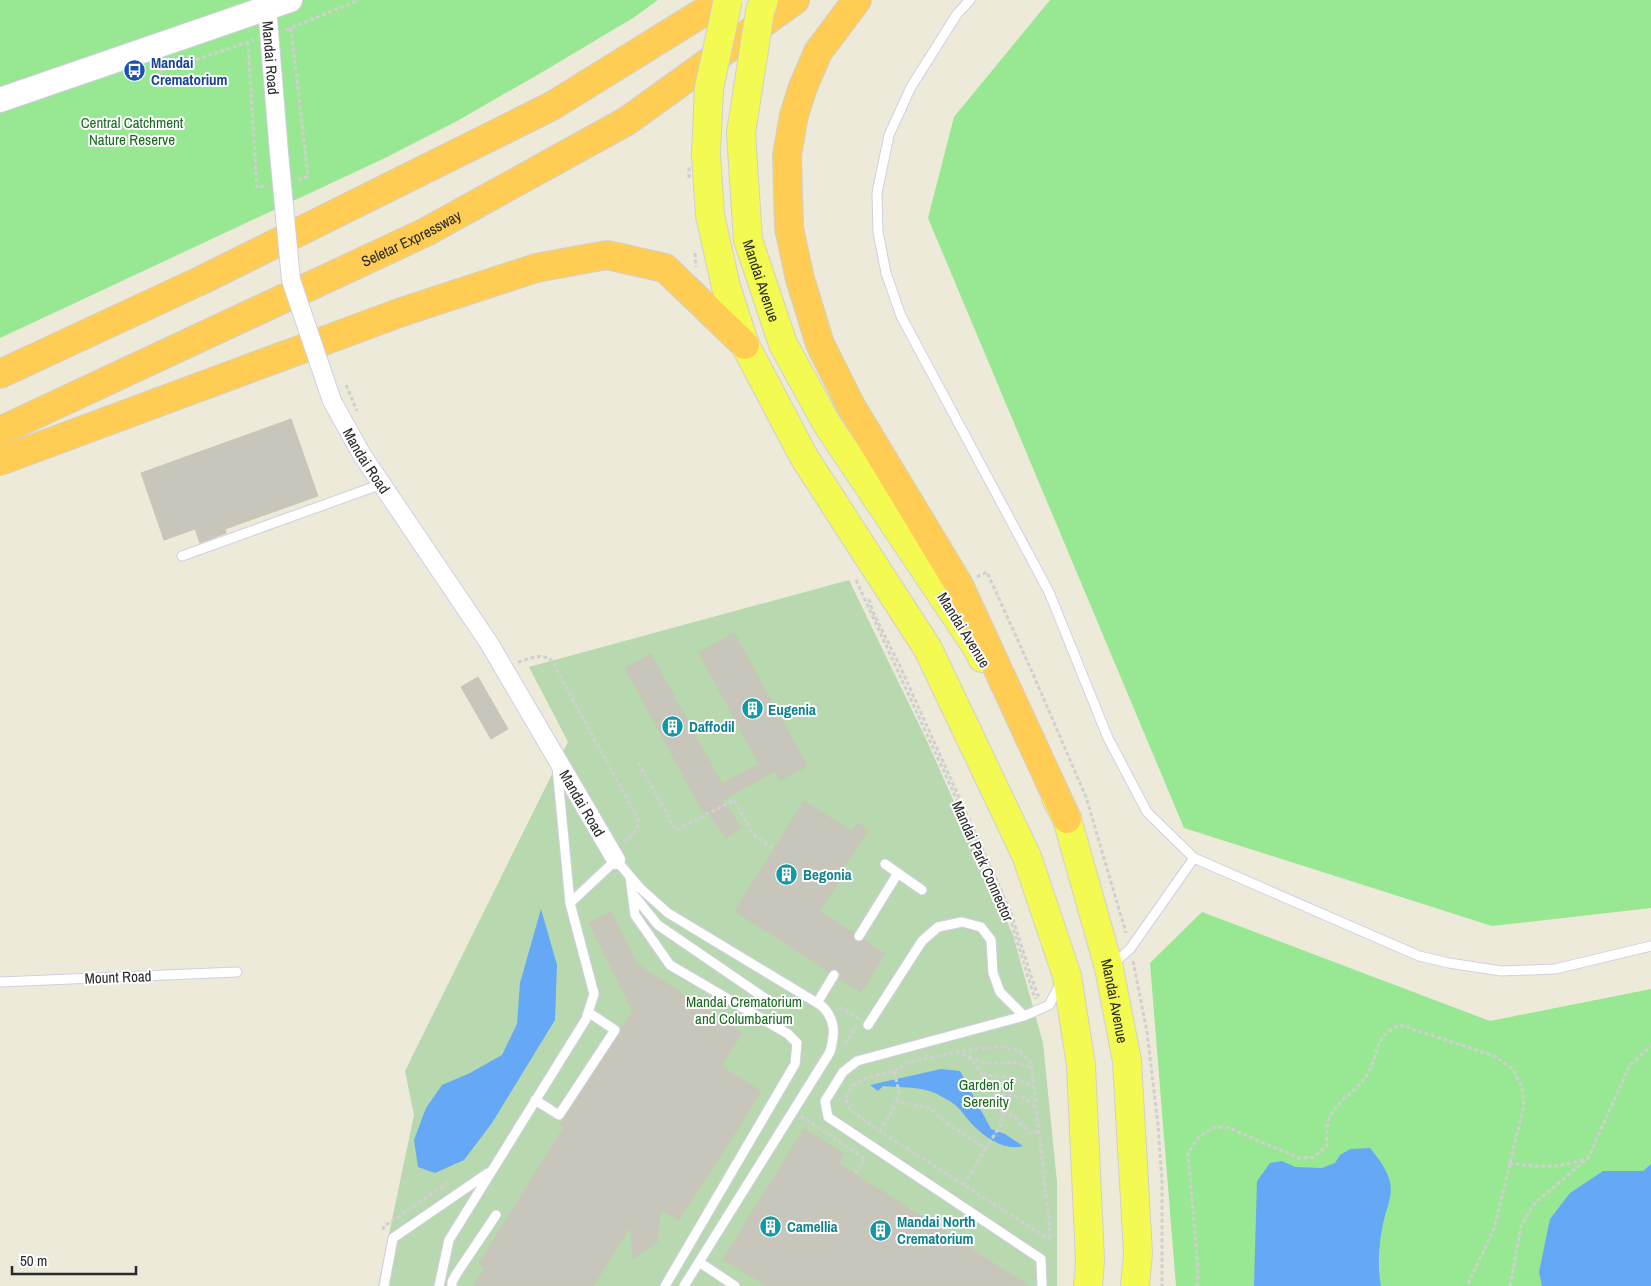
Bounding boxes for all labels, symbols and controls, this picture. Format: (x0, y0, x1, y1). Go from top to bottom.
street label: Mandai Road (258, 20, 285, 96)
place label: Mandai Crematorium (151, 52, 228, 90)
bus stop icon: Mandai Crematorium (123, 59, 147, 83)
park label: Central Catchment Nature Reserve (81, 112, 184, 150)
street label: Seletar Expressway (358, 204, 465, 271)
street label: Mandai Avenue (738, 237, 785, 324)
street label: Mandai Road (338, 424, 395, 497)
street label: Mandai Avenue (932, 588, 996, 672)
building icon: Eugenia (740, 697, 764, 721)
place label: Eugenia (768, 699, 816, 720)
building icon: Daffodil (661, 714, 685, 738)
place label: Daffodil (689, 716, 735, 737)
street label: Mandai Road (555, 766, 610, 840)
street label: Mandai Park Connector (947, 797, 1019, 925)
building icon: Begonia (775, 862, 799, 886)
place label: Begonia (803, 864, 852, 885)
street label: Mandai Avenue (1096, 956, 1134, 1045)
street label: Mount Road (84, 965, 152, 989)
park label: Mandai Crematorium and Columbarium (686, 991, 802, 1029)
park label: Garden of Serenity (959, 1074, 1014, 1112)
place label: Mandai North Crematorium (897, 1211, 976, 1249)
building icon: Camellia (759, 1214, 783, 1238)
place label: Camellia (787, 1216, 838, 1237)
building icon: Mandai North Crematorium (869, 1218, 893, 1242)
scale bar (12, 1244, 136, 1276)
text: 50 m (20, 1250, 47, 1271)

